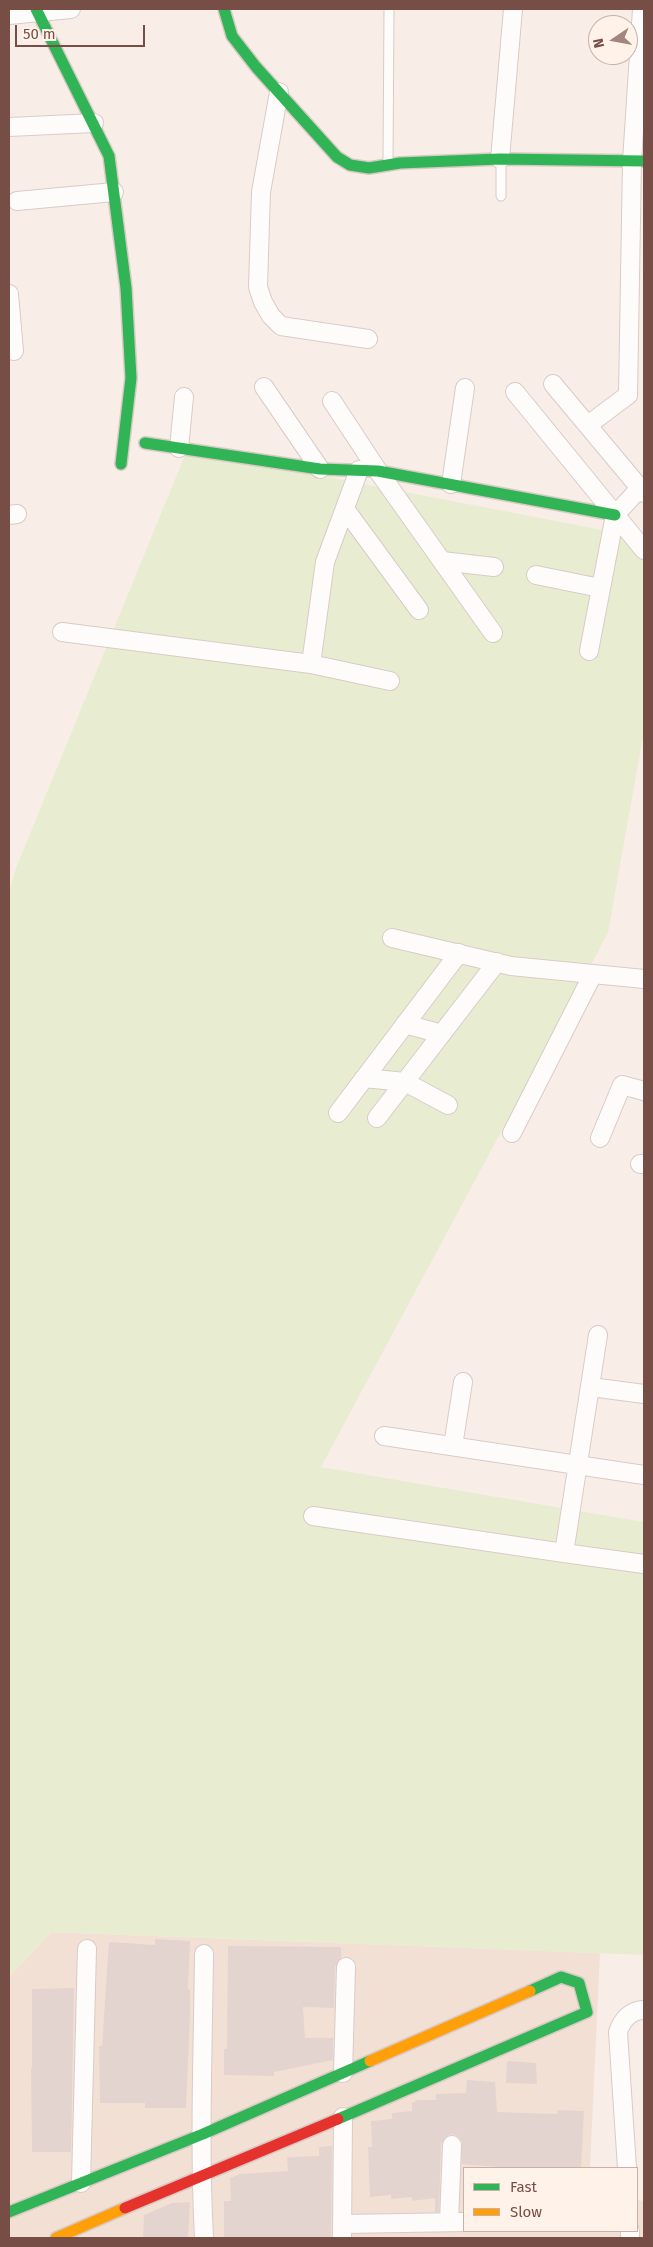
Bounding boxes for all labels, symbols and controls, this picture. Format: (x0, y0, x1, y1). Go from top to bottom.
scale bar (18, 15, 148, 47)
north arrow (588, 15, 638, 65)
text: 50 m (23, 25, 56, 43)
text: N (590, 37, 608, 49)
legend (463, 2167, 638, 2232)
text: Fast (510, 2178, 537, 2196)
text: Slow (510, 2203, 542, 2221)

